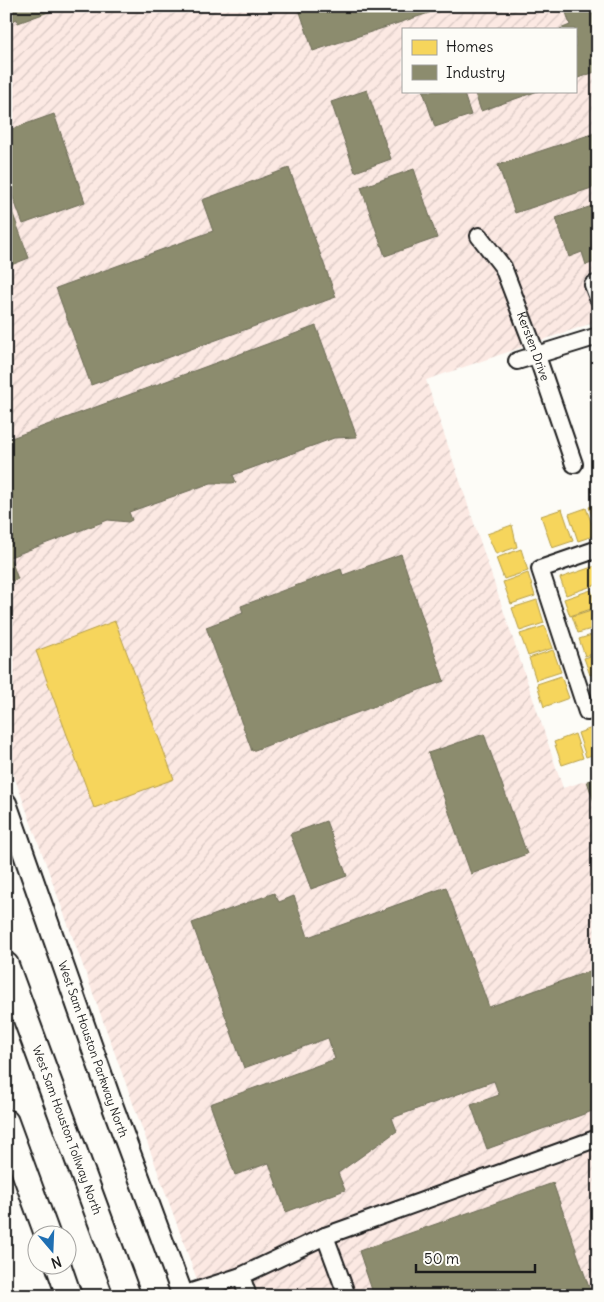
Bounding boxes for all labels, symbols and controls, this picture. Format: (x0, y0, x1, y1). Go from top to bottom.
legend (402, 28, 576, 92)
text: Homes (446, 37, 493, 56)
text: Industry (446, 63, 505, 82)
street label: Kersten Drive (514, 309, 553, 383)
street label: West Sam Houston Parkway North (55, 959, 132, 1139)
street label: West Sam Houston Tollway North (29, 1043, 105, 1217)
north arrow (28, 1224, 78, 1274)
scale bar (416, 1242, 535, 1274)
text: 50 m (424, 1249, 459, 1268)
text: N (49, 1252, 64, 1272)

